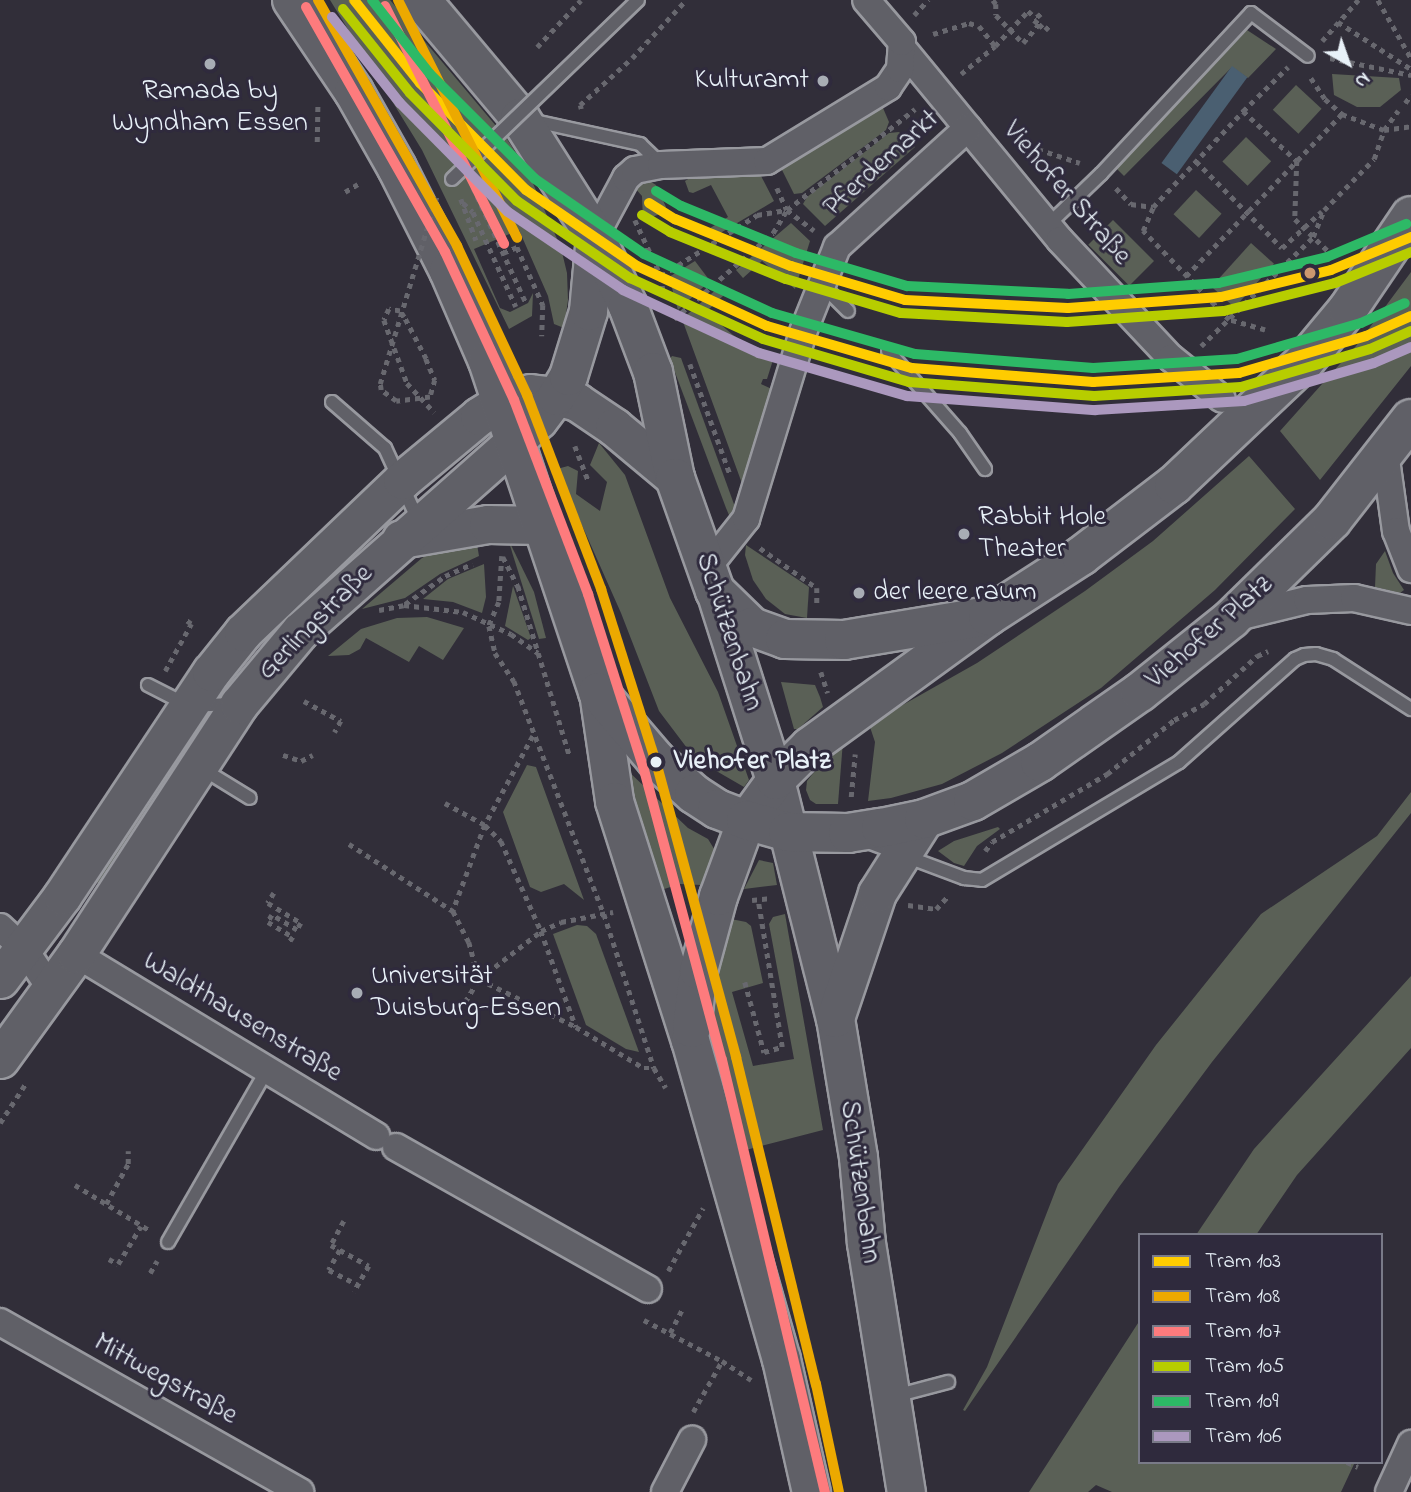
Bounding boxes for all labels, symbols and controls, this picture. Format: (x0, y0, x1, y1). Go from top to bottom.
north arrow (1313, 28, 1383, 98)
marker: Ramada by Wyndham Essen (202, 56, 218, 72)
place label: Kulturamt (695, 64, 809, 98)
text: N (1348, 65, 1375, 94)
marker: Kulturamt (815, 73, 831, 89)
place label: Ramada by Wyndham Essen (112, 75, 308, 141)
street label: Pferdemarkt (817, 103, 947, 225)
street label: Viehofer Straße (994, 115, 1138, 273)
unlabelled marker (1303, 266, 1317, 280)
place label: Rabbit Hole Theater (978, 501, 1106, 567)
marker: Rabbit Hole Theater (956, 526, 972, 542)
street label: Schützenbahn (687, 549, 769, 715)
street label: Gerlingstraße (251, 558, 381, 688)
street label: Viehofer Platz (1140, 569, 1280, 697)
place label: der leere raum (873, 576, 1036, 610)
marker: der leere raum (851, 585, 867, 601)
place label: Viehofer Platz (674, 745, 831, 779)
marker: Viehofer Platz (644, 750, 668, 774)
street label: Waldthausenstraße (136, 945, 348, 1091)
place label: Universität Duisburg-Essen (371, 960, 561, 1026)
marker: Universität Duisburg-Essen (349, 985, 365, 1001)
street label: Schützenbahn (831, 1098, 887, 1266)
legend (1138, 1233, 1383, 1464)
text: Tram 103 (1205, 1247, 1281, 1277)
text: Tram 108 (1205, 1282, 1280, 1312)
text: Tram 107 (1205, 1317, 1281, 1347)
street label: Mittwegstraße (87, 1327, 243, 1433)
text: Tram 105 (1205, 1352, 1284, 1382)
text: Tram 109 (1205, 1387, 1279, 1417)
text: Tram 106 (1205, 1422, 1281, 1452)

